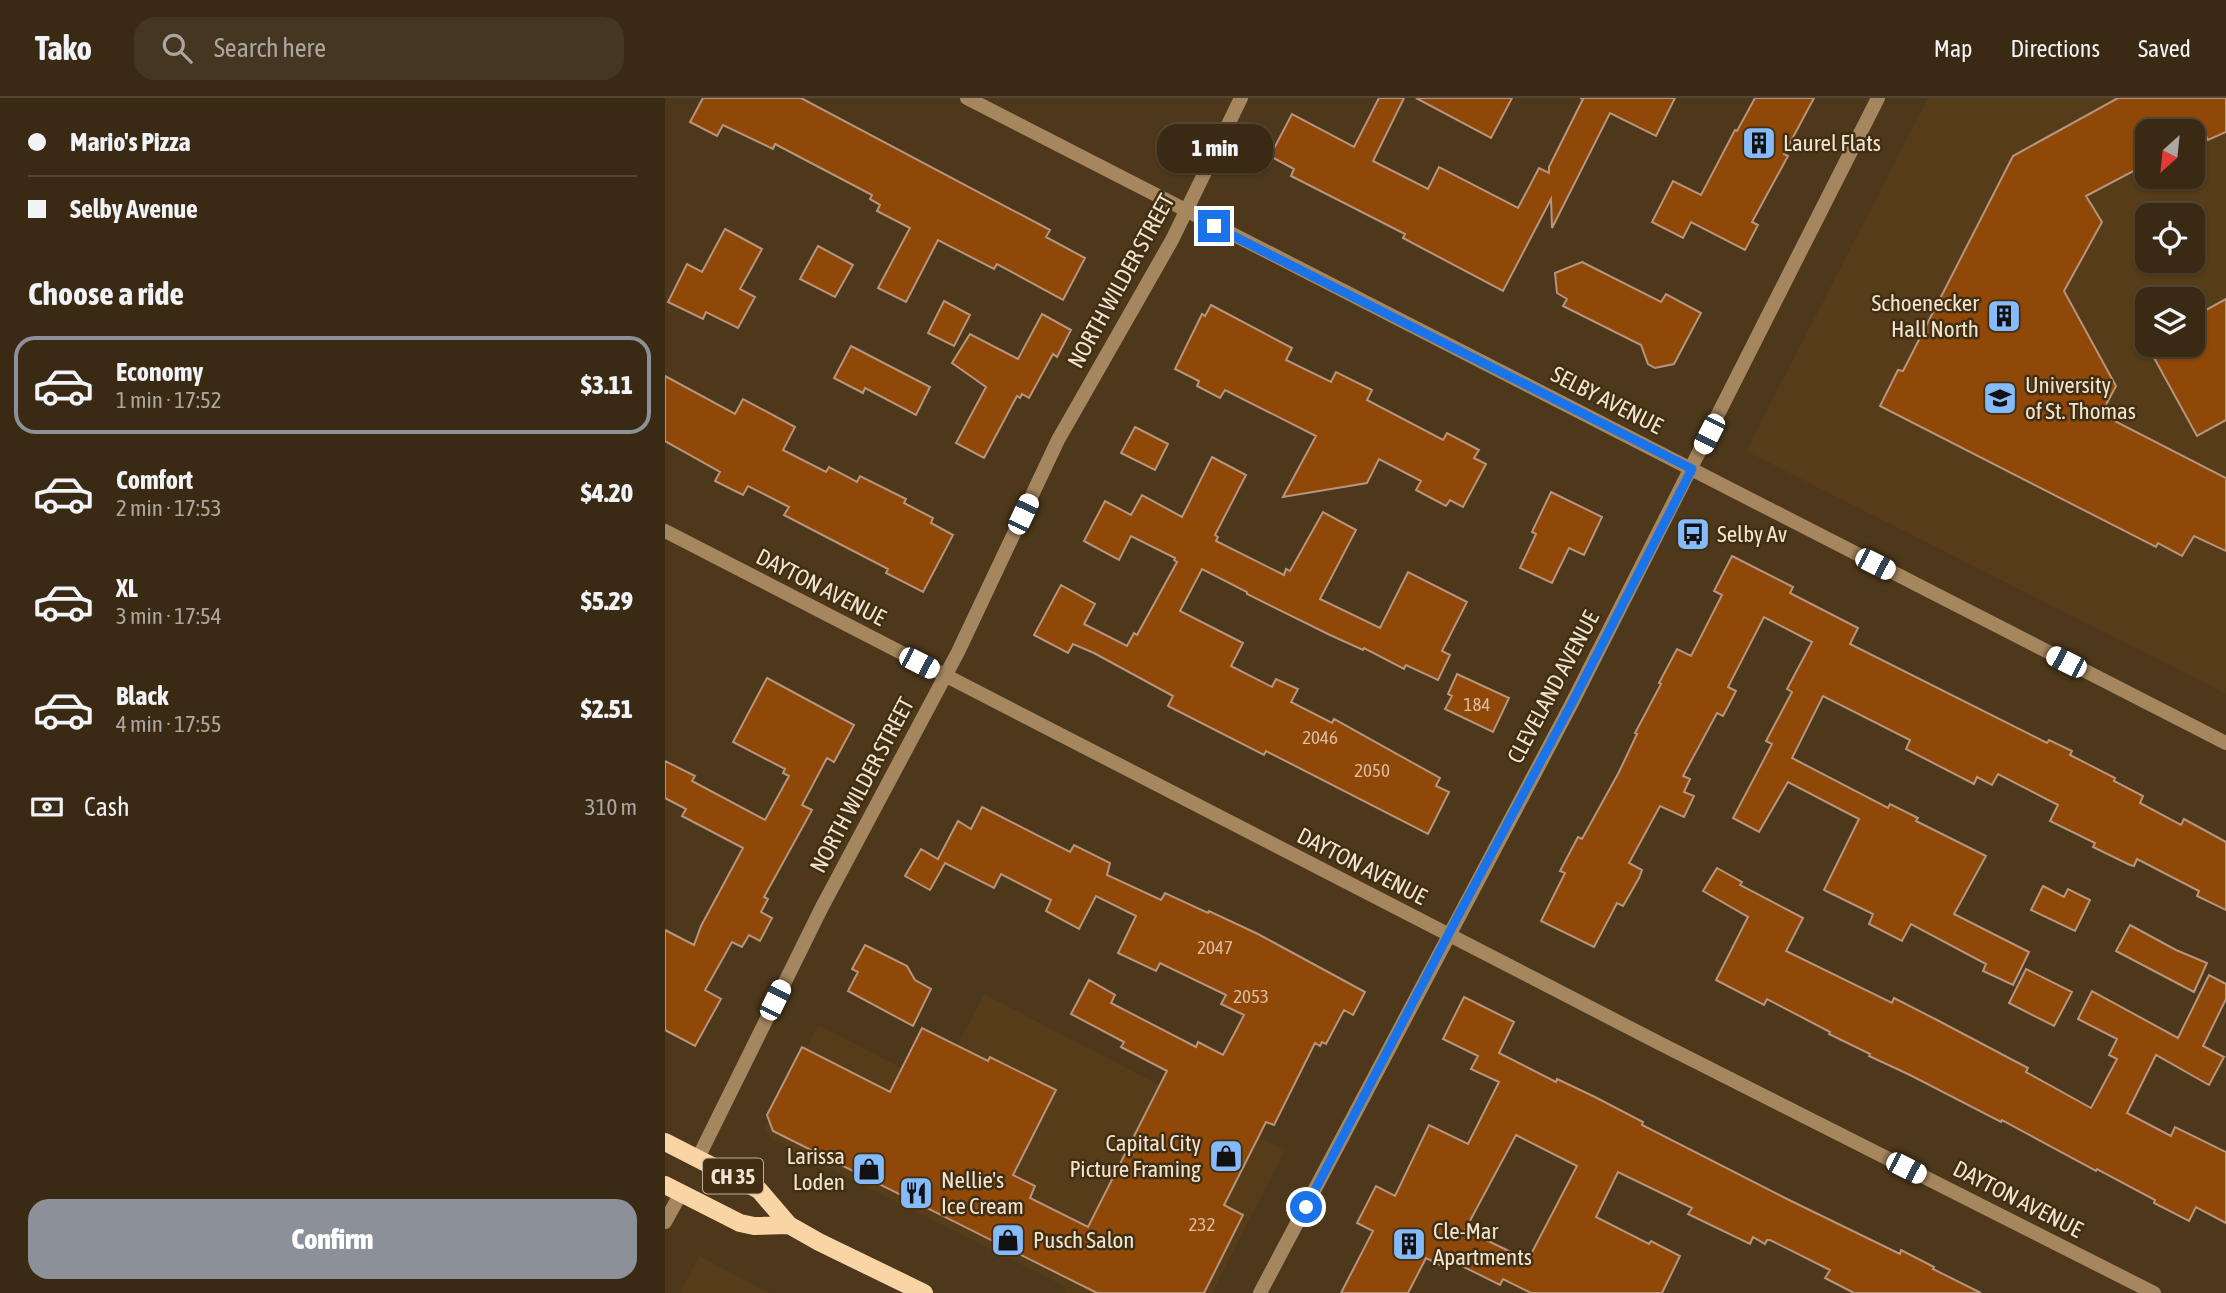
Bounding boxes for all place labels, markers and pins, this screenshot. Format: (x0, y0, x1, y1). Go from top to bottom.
building icon: Laurel Flats (1740, 124, 1778, 162)
place label: Laurel Flats (1783, 130, 1881, 156)
place label: Schoenecker Hall North (1872, 290, 1980, 342)
building icon: Schoenecker Hall North (1985, 297, 2023, 335)
place label: University of St. Thomas (2025, 372, 2136, 424)
school or university icon: University of St. Thomas (1981, 379, 2019, 417)
bus stop icon: Selby Av (1674, 515, 1712, 553)
place label: Selby Av (1717, 521, 1787, 547)
place label: Capital City Picture Framing (1070, 1130, 1201, 1182)
shop icon: Capital City Picture Framing (1207, 1137, 1245, 1175)
place label: Larissa Loden (786, 1143, 845, 1195)
shop icon: Larissa Loden (850, 1150, 888, 1188)
place label: Nellie's Ice Cream (941, 1167, 1024, 1219)
restaurant icon: Nellie's Ice Cream (897, 1174, 935, 1212)
place label: Cle-Mar Apartments (1433, 1218, 1532, 1270)
shop icon: Pusch Salon (989, 1221, 1027, 1259)
building icon: Cle-Mar Apartments (1390, 1225, 1428, 1263)
place label: Pusch Salon (1033, 1227, 1135, 1253)

